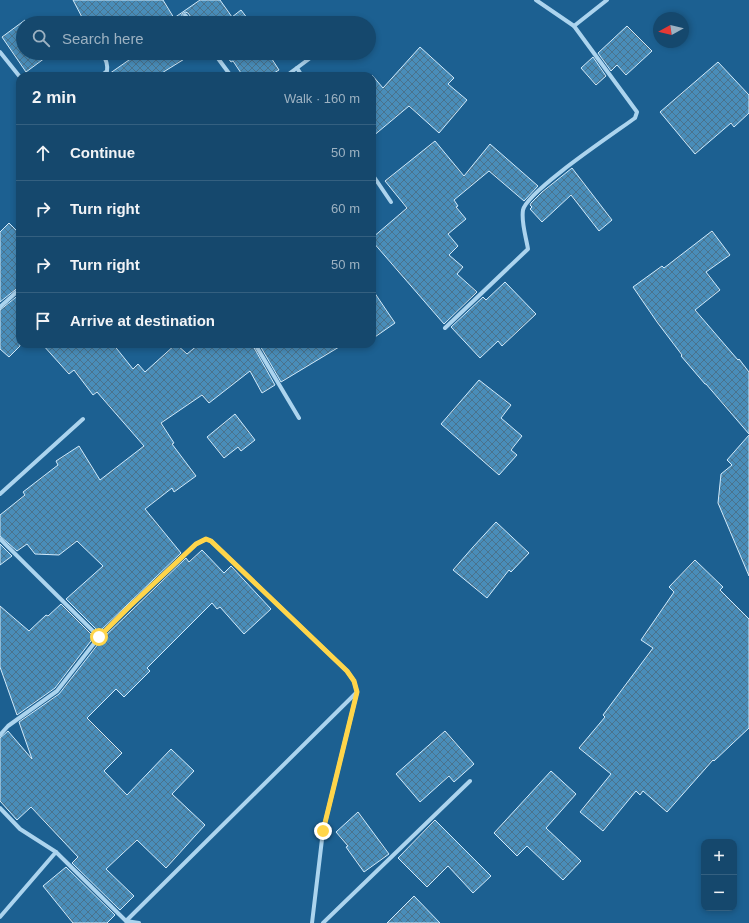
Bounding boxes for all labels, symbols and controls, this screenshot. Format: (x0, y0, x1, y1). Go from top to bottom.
north arrow (653, 12, 689, 48)
search box (16, 16, 376, 60)
icon: search (30, 27, 52, 49)
text: Search here (62, 30, 144, 47)
text: 2 min (32, 88, 76, 107)
text: Walk · 160 m (284, 91, 360, 106)
icon: ahead (32, 142, 54, 164)
text: Continue (70, 144, 135, 161)
text: 50 m (331, 145, 360, 160)
icon: right (32, 198, 54, 220)
text: Turn right (70, 200, 140, 217)
text: 60 m (331, 201, 360, 216)
icon: right (32, 254, 54, 276)
text: Turn right (70, 256, 140, 273)
text: 50 m (331, 257, 360, 272)
icon: arrive (32, 310, 54, 332)
text: Arrive at destination (70, 312, 215, 329)
route start (90, 628, 108, 646)
route end (314, 822, 332, 840)
map controls (701, 839, 737, 911)
button: + (701, 839, 737, 875)
button: − (701, 875, 737, 911)

